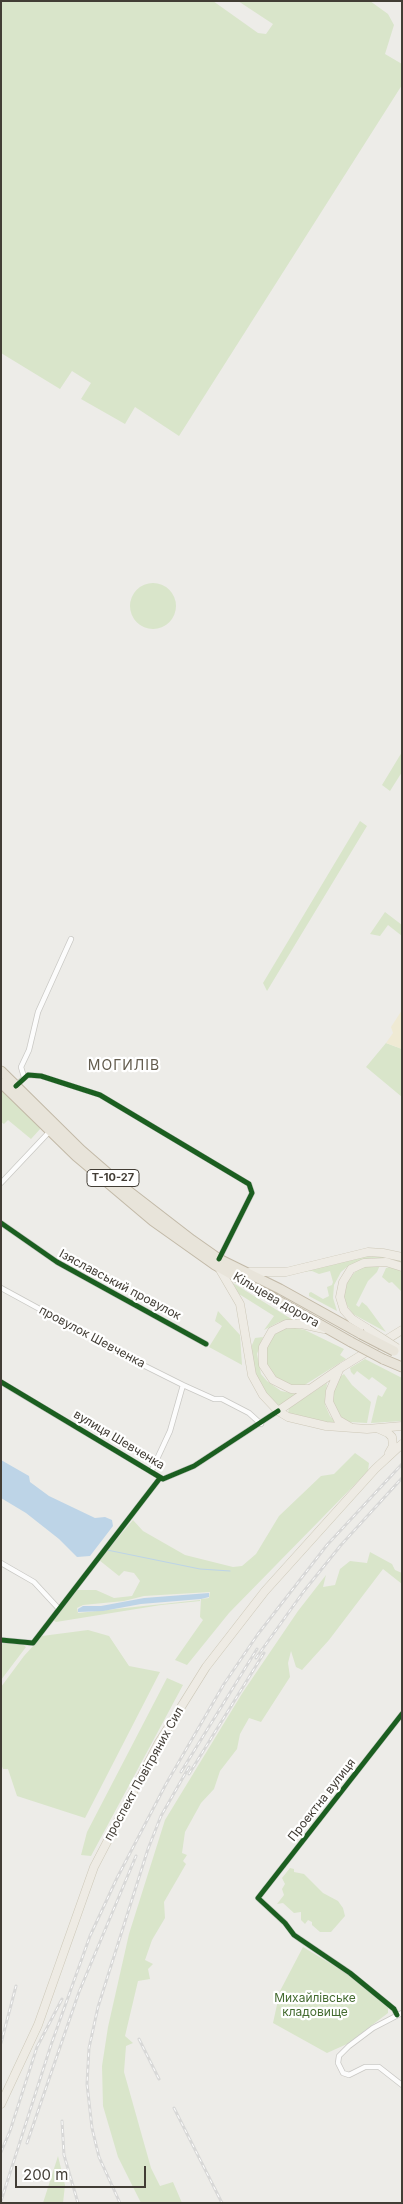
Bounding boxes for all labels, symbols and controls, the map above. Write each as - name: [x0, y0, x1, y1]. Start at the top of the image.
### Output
- district label: МОГИЛІВ: [87, 1058, 161, 1074]
- road number: Т-10-27: [87, 1170, 139, 1186]
- street label: Ізяславський провулок: [57, 1247, 183, 1323]
- street label: Кільцева дорога: [230, 1269, 322, 1331]
- street label: провулок Шевченка: [36, 1303, 148, 1371]
- street label: вулиця Шевченка: [71, 1407, 167, 1473]
- street label: проспект Повітряних Сил: [101, 1705, 187, 1843]
- street label: Проектна вулиця: [285, 1756, 359, 1844]
- park label: Михайлівське кладовище: [274, 1991, 356, 2019]
- scale bar: [18, 2156, 149, 2188]
- text: 200 m: [23, 2165, 68, 2184]

